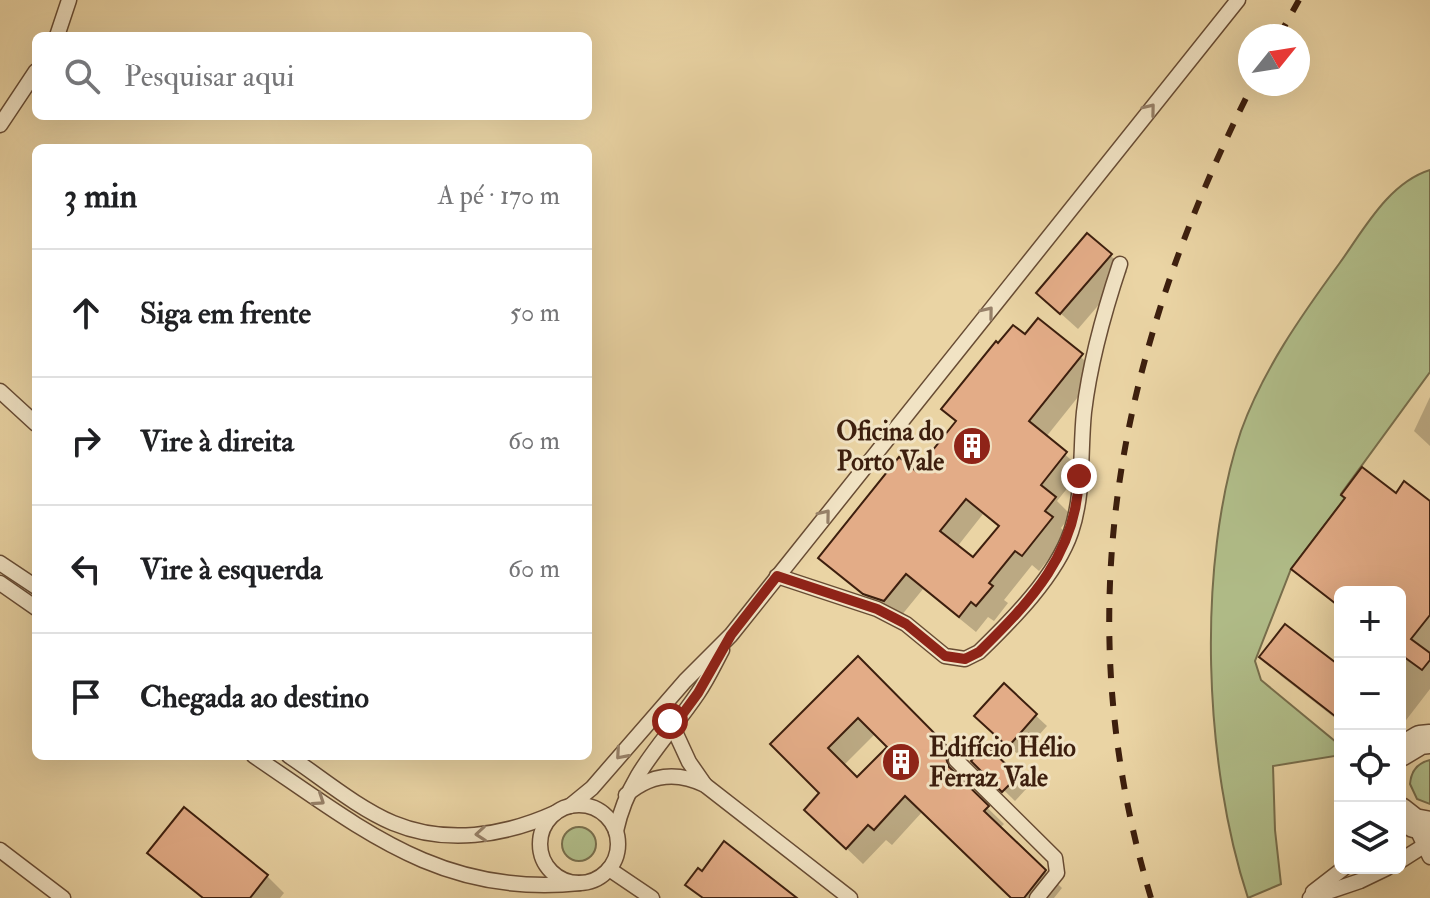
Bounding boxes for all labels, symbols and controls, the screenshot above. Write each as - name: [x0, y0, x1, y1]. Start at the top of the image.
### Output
- north arrow: [1238, 24, 1310, 96]
- search box: [32, 32, 592, 120]
- icon: search: [60, 54, 104, 98]
- text: Pesquisar aqui: [124, 58, 294, 95]
- one-way arrow: [1141, 103, 1155, 118]
- text: 3 min: [64, 175, 137, 218]
- text: A pé · 170 m: [438, 180, 560, 212]
- icon: ahead: [64, 291, 108, 335]
- text: Siga em frente: [140, 295, 311, 332]
- text: 50 m: [510, 297, 560, 329]
- one-way arrow: [978, 307, 993, 321]
- place label: Oficina do Porto Vale: [836, 416, 944, 478]
- icon: right: [64, 419, 108, 463]
- text: Vire à direita: [140, 423, 294, 460]
- text: 60 m: [508, 425, 560, 457]
- building icon: Oficina do Porto Vale: [951, 425, 993, 467]
- route end: [1061, 458, 1097, 494]
- one-way arrow: [816, 509, 830, 524]
- icon: left: [64, 547, 108, 591]
- text: Vire à esquerda: [140, 551, 322, 588]
- text: 60 m: [508, 553, 560, 585]
- map controls: [1334, 586, 1406, 874]
- button: +: [1334, 586, 1406, 658]
- button: −: [1334, 658, 1406, 730]
- icon: arrive: [64, 675, 108, 719]
- text: Chegada ao destino: [140, 679, 369, 716]
- route start: [652, 703, 688, 739]
- button: locate: [1334, 730, 1406, 802]
- place label: Edifício Hélio Ferraz Vale: [929, 732, 1076, 794]
- building icon: Edifício Hélio Ferraz Vale: [880, 741, 922, 783]
- one-way arrow: [616, 745, 631, 759]
- one-way arrow: [310, 790, 324, 805]
- button: layers: [1334, 802, 1406, 874]
- one-way arrow: [474, 825, 487, 842]

